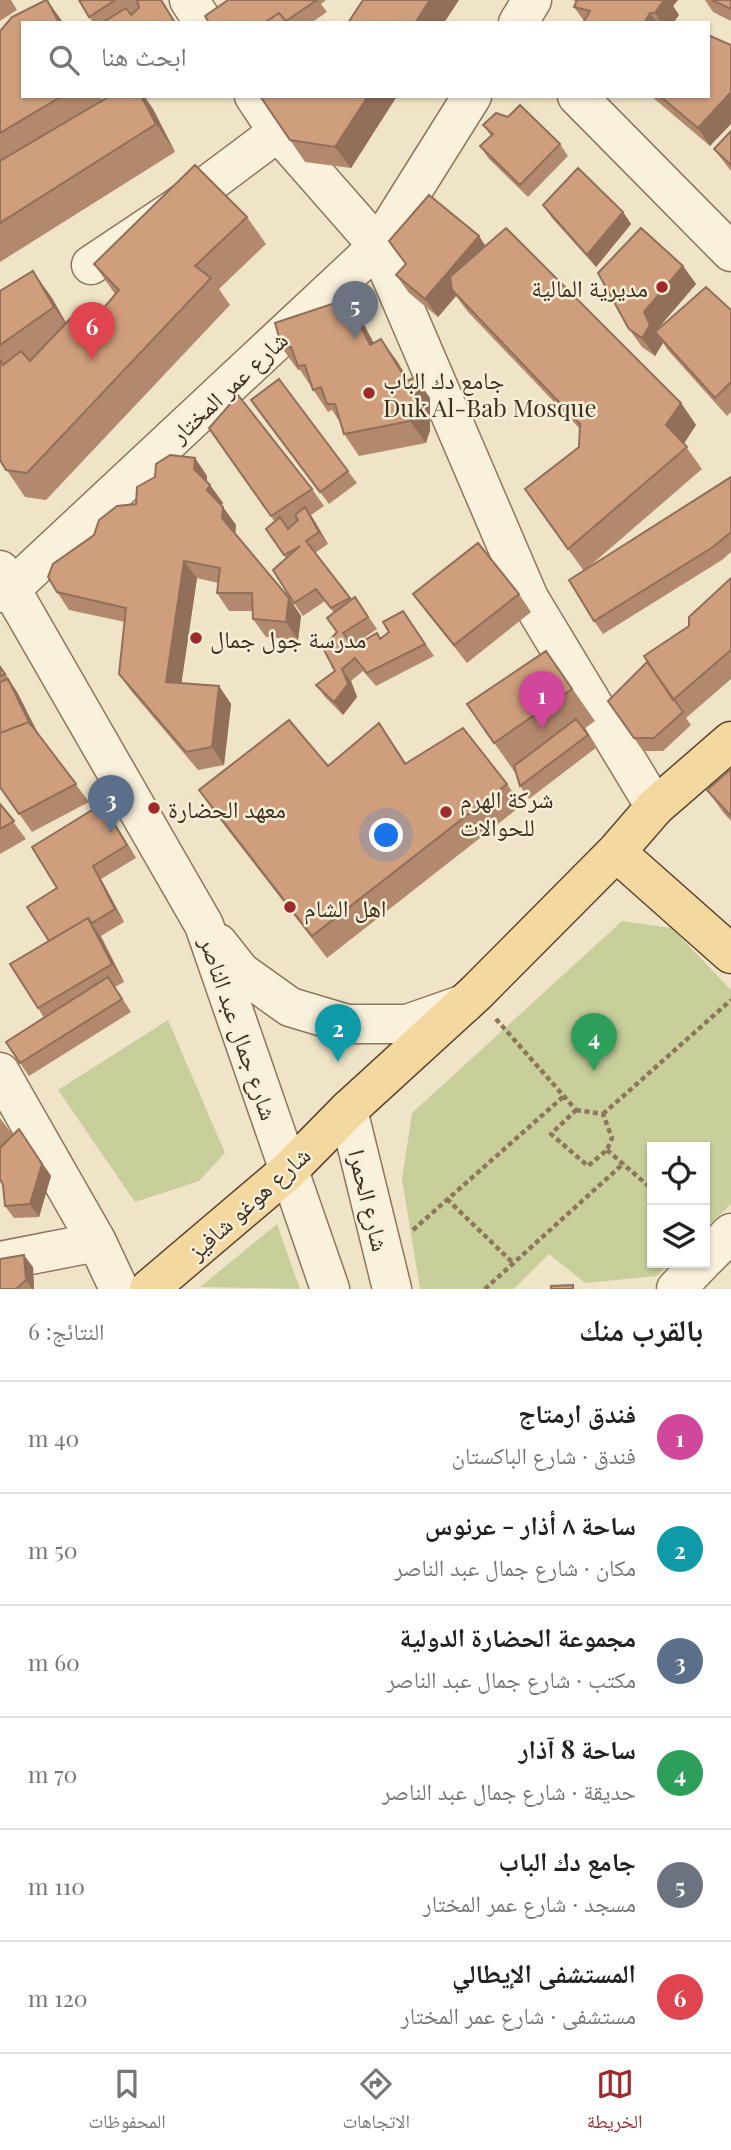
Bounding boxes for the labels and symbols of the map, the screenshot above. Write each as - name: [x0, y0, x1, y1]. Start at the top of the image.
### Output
- place label: مديرية المالية: [531, 271, 648, 303]
- marker: مديرية المالية: [654, 279, 670, 295]
- pin: 5: [332, 281, 378, 339]
- pin: 6: [69, 302, 115, 360]
- street label: شارع عمر المختار: [162, 323, 294, 450]
- place label: جامع دك الباب Duk Al-Bab Mosque: [383, 363, 597, 423]
- marker: جامع دك الباب Duk Al-Bab Mosque: [361, 385, 377, 401]
- place label: مدرسة جول جمال: [210, 622, 366, 654]
- marker: مدرسة جول جمال: [188, 630, 204, 646]
- pin: 1: [519, 671, 565, 729]
- pin: 3: [88, 775, 134, 833]
- place label: شركة الهرم للحوالات: [460, 782, 554, 842]
- place label: معهد الحضارة: [168, 792, 286, 824]
- marker: معهد الحضارة: [146, 800, 162, 816]
- marker: شركة الهرم للحوالات: [438, 804, 454, 820]
- your location: [369, 818, 403, 852]
- place label: اهل الشام: [304, 891, 387, 925]
- marker: اهل الشام: [282, 899, 298, 915]
- street label: شارع جمال عبد الناصر: [192, 931, 286, 1124]
- pin: 2: [315, 1004, 361, 1062]
- pin: 4: [571, 1013, 617, 1071]
- street label: شارع هوغو شافيز: [179, 1138, 317, 1267]
- street label: شارع الحمرا: [341, 1146, 398, 1254]

